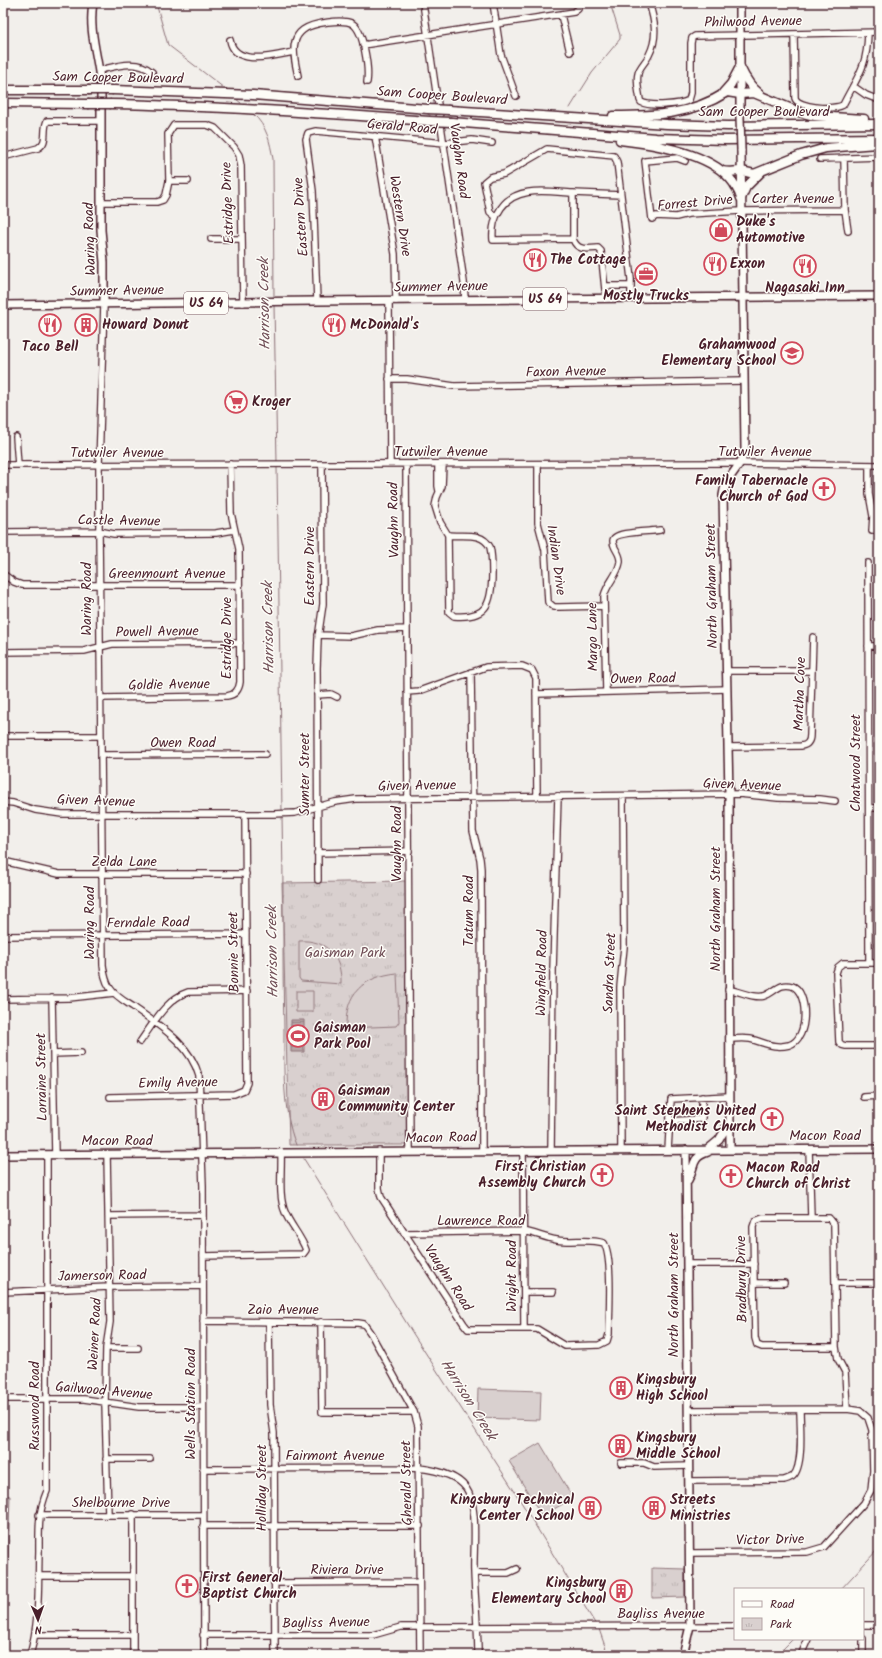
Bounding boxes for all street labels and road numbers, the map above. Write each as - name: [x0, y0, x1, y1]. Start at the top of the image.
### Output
- street label: Philwood Avenue: [704, 10, 803, 34]
- street label: Sam Cooper Boulevard: [52, 66, 185, 90]
- street label: Sam Cooper Boulevard: [376, 80, 509, 112]
- street label: Sam Cooper Boulevard: [699, 101, 830, 123]
- street label: Gerald Road: [366, 113, 439, 141]
- street label: Vaughn Road: [443, 122, 475, 201]
- street label: Estridge Drive: [216, 161, 240, 245]
- street label: Western Drive: [383, 174, 417, 259]
- street label: Eastern Drive: [287, 176, 315, 257]
- street label: Carter Avenue: [752, 188, 835, 210]
- street label: Forrest Drive: [656, 189, 734, 217]
- street label: Waring Road: [78, 201, 102, 276]
- street label: Summer Avenue: [394, 275, 489, 299]
- street label: Summer Avenue: [70, 279, 165, 303]
- road number: US 64: [523, 288, 567, 310]
- road number: US 64: [184, 292, 228, 314]
- street label: Faxon Avenue: [526, 360, 607, 384]
- street label: Tutwiler Avenue: [394, 441, 488, 463]
- street label: Tutwiler Avenue: [718, 441, 812, 463]
- street label: Tutwiler Avenue: [70, 442, 164, 464]
- street label: Vaughn Road: [382, 481, 406, 558]
- street label: Castle Avenue: [77, 509, 161, 533]
- street label: Indian Drive: [540, 523, 572, 597]
- street label: North Graham Street: [700, 523, 724, 649]
- street label: Eastern Drive: [299, 526, 321, 606]
- street label: Waring Road: [76, 561, 98, 636]
- street label: Greenmount Avenue: [108, 563, 226, 585]
- street label: Estridge Drive: [216, 596, 238, 679]
- street label: Margo Lane: [581, 602, 605, 672]
- street label: Powell Avenue: [115, 620, 200, 644]
- street label: Martha Cove: [788, 656, 812, 732]
- street label: Owen Road: [610, 667, 677, 691]
- street label: Goldie Avenue: [128, 673, 211, 697]
- street label: Chatwood Street: [845, 713, 867, 812]
- street label: Owen Road: [150, 732, 217, 754]
- street label: Sumter Street: [294, 732, 316, 815]
- street label: Given Avenue: [702, 773, 782, 797]
- street label: Given Avenue: [378, 774, 457, 798]
- street label: Given Avenue: [56, 789, 136, 813]
- street label: Vaughn Road: [386, 805, 408, 882]
- street label: North Graham Street: [705, 846, 727, 972]
- street label: Zelda Lane: [91, 851, 157, 873]
- street label: Tatum Road: [458, 874, 480, 947]
- street label: Waring Road: [79, 885, 101, 960]
- street label: Ferndale Road: [106, 911, 191, 935]
- street label: Bonnie Street: [222, 911, 246, 993]
- street label: Wingfield Road: [530, 929, 554, 1016]
- street label: Sandra Street: [598, 932, 622, 1014]
- street label: Lorraine Street: [30, 1032, 54, 1121]
- street label: Emily Avenue: [138, 1071, 219, 1095]
- street label: Macon Road: [789, 1125, 862, 1147]
- street label: Macon Road: [405, 1126, 478, 1150]
- street label: Macon Road: [81, 1130, 154, 1152]
- street label: Lawrence Road: [437, 1210, 526, 1232]
- street label: North Graham Street: [663, 1232, 685, 1358]
- street label: Bradbury Drive: [730, 1235, 754, 1323]
- street label: Wright Road: [501, 1239, 523, 1312]
- street label: Vaughn Road: [418, 1240, 478, 1317]
- street label: Jamerson Road: [57, 1264, 148, 1288]
- street label: Weiner Road: [82, 1296, 108, 1371]
- street label: Zaio Avenue: [247, 1299, 320, 1321]
- street label: Wells Station Road: [180, 1347, 202, 1460]
- street label: Russwood Road: [24, 1360, 46, 1451]
- street label: Gailwood Avenue: [54, 1376, 154, 1406]
- street label: Gherald Street: [395, 1440, 419, 1526]
- street label: Holliday Street: [251, 1444, 273, 1532]
- street label: Fairmont Avenue: [285, 1445, 385, 1467]
- street label: Shelbourne Drive: [72, 1492, 171, 1514]
- street label: Victor Drive: [736, 1528, 805, 1552]
- street label: Riviera Drive: [310, 1559, 384, 1581]
- street label: Bayliss Avenue: [617, 1603, 705, 1625]
- street label: Bayliss Avenue: [282, 1611, 371, 1635]

